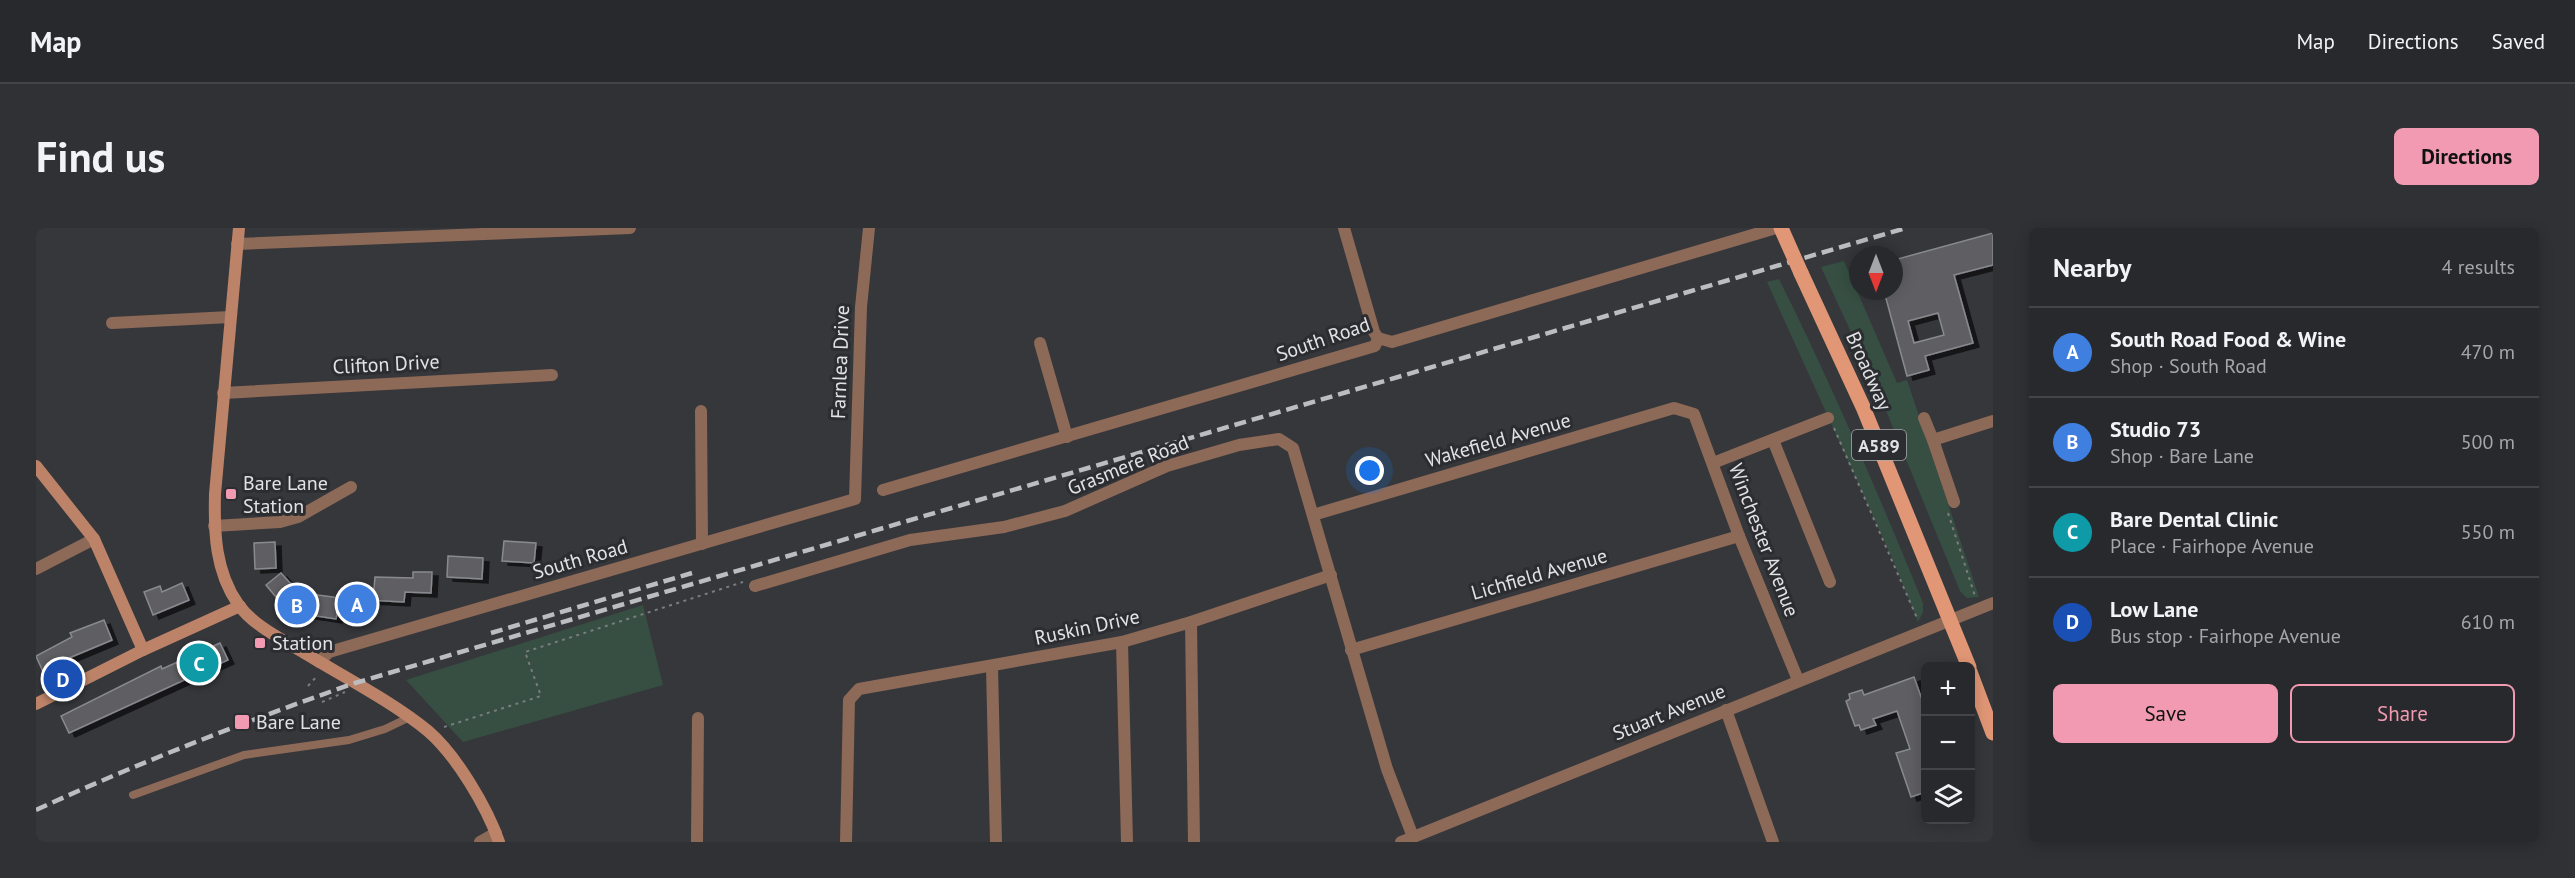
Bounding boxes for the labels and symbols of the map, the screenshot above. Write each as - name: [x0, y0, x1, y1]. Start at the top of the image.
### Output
- north arrow: [1849, 246, 1903, 300]
- street label: Farnlea Drive: [825, 305, 855, 419]
- street label: South Road: [1273, 311, 1373, 367]
- street label: Broadway: [1840, 327, 1898, 415]
- street label: Clifton Drive: [332, 348, 440, 380]
- street label: Wakefield Avenue: [1422, 407, 1574, 473]
- street label: Grasmere Road: [1064, 429, 1192, 501]
- road number: A589: [1852, 430, 1906, 460]
- your location: [1355, 456, 1384, 485]
- street label: Winchester Avenue: [1723, 460, 1805, 620]
- place label: Bare Lane Station: [243, 470, 328, 519]
- marker: Bare Lane Station: [224, 487, 238, 501]
- street label: South Road: [530, 533, 630, 585]
- street label: Lichfield Avenue: [1468, 542, 1610, 606]
- pin: B: [278, 582, 316, 628]
- pin: A: [338, 582, 376, 626]
- street label: Ruskin Drive: [1032, 603, 1142, 651]
- place label: Station: [272, 630, 333, 656]
- marker: Station: [253, 636, 267, 650]
- pin: C: [180, 640, 218, 686]
- pin: D: [44, 656, 82, 702]
- street label: Stuart Avenue: [1609, 678, 1729, 746]
- place label: Bare Lane: [256, 709, 341, 735]
- marker: Bare Lane: [233, 713, 251, 731]

